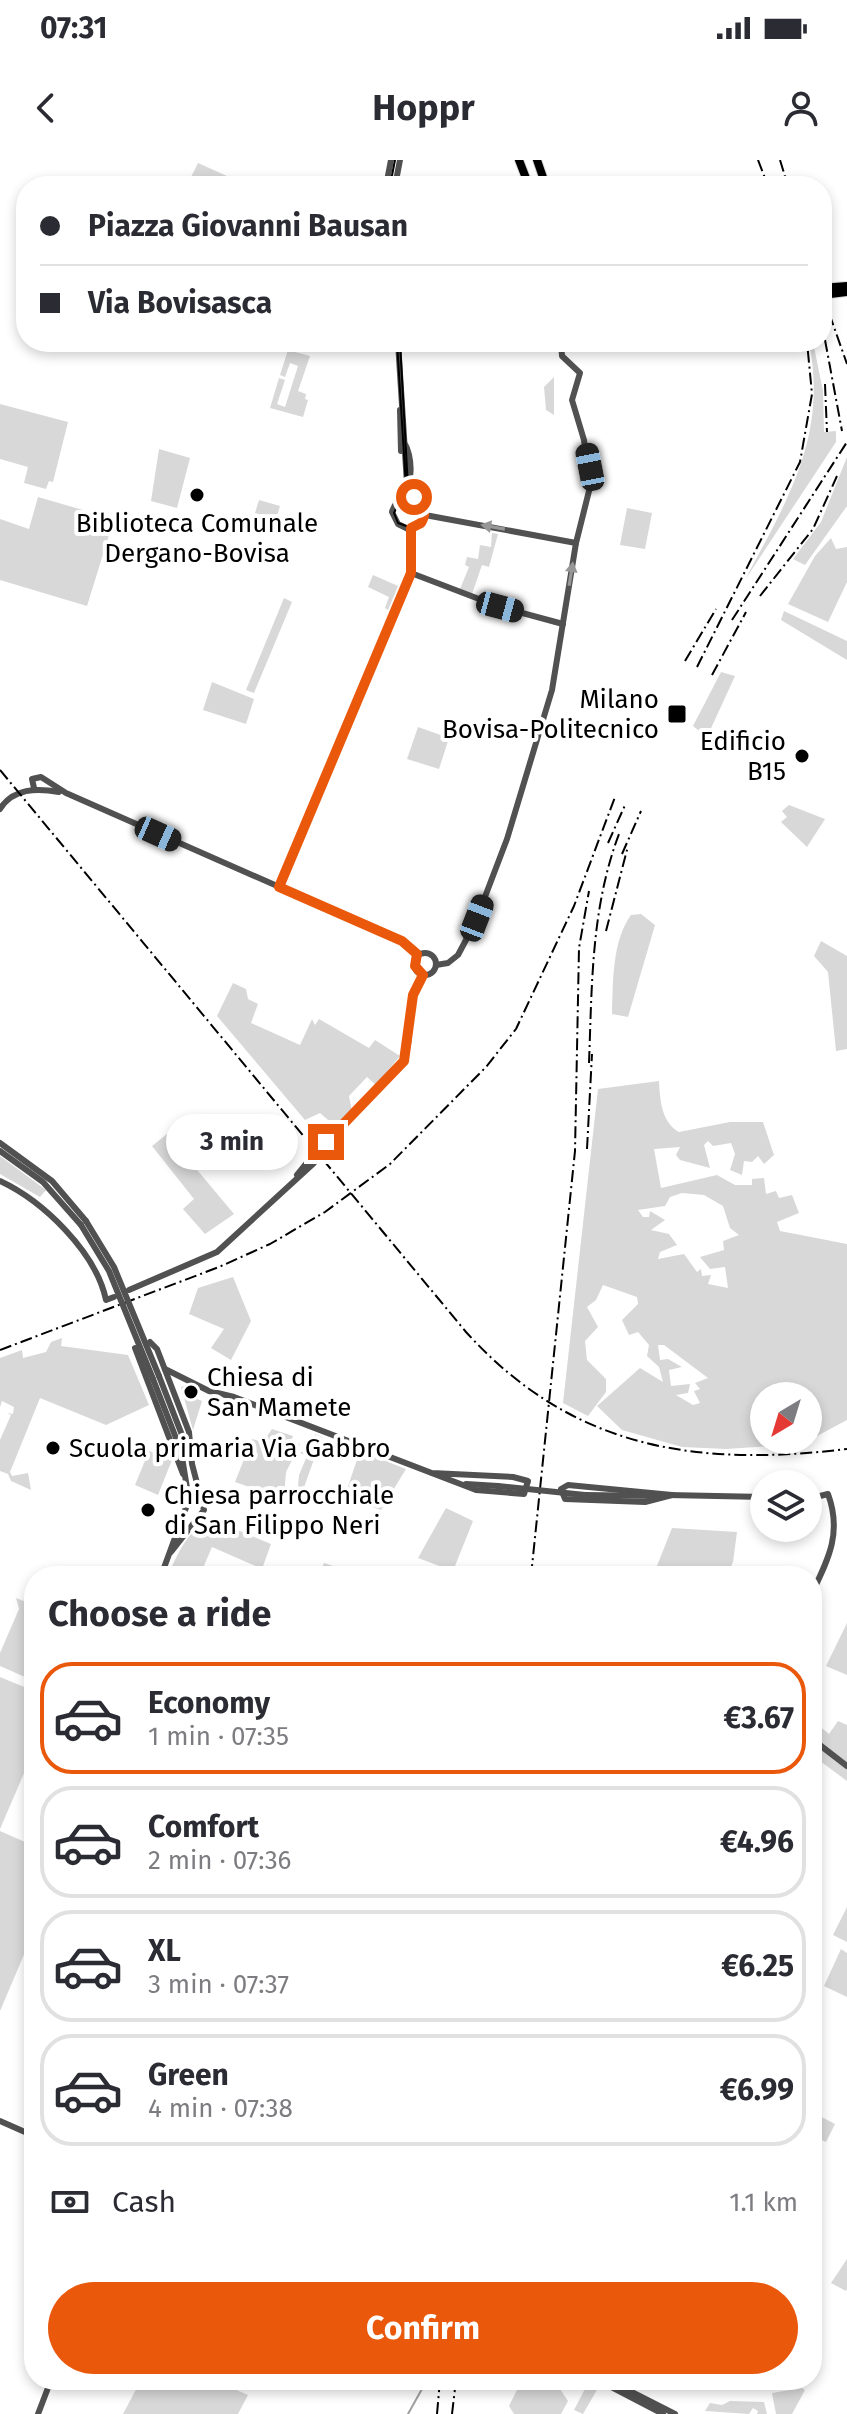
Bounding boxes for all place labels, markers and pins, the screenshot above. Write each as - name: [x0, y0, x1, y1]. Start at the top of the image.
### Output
- marker: Biblioteca Comunale Dergano-Bovisa: [188, 486, 206, 504]
- place label: Biblioteca Comunale Dergano-Bovisa: [76, 508, 318, 569]
- place label: Milano Bovisa-Politecnico: [442, 684, 659, 745]
- marker: Milano Bovisa-Politecnico: [666, 703, 688, 725]
- place label: Edificio B15: [700, 726, 786, 787]
- marker: Edificio B15: [793, 747, 811, 765]
- place label: Chiesa di San Mamete: [207, 1362, 351, 1423]
- marker: Chiesa di San Mamete: [182, 1383, 200, 1401]
- place label: Scuola primaria Via Gabbro: [69, 1433, 391, 1464]
- marker: Scuola primaria Via Gabbro: [44, 1439, 62, 1457]
- place label: Chiesa parrocchiale di San Filippo Neri: [164, 1480, 394, 1541]
- marker: Chiesa parrocchiale di San Filippo Neri: [139, 1501, 157, 1519]

